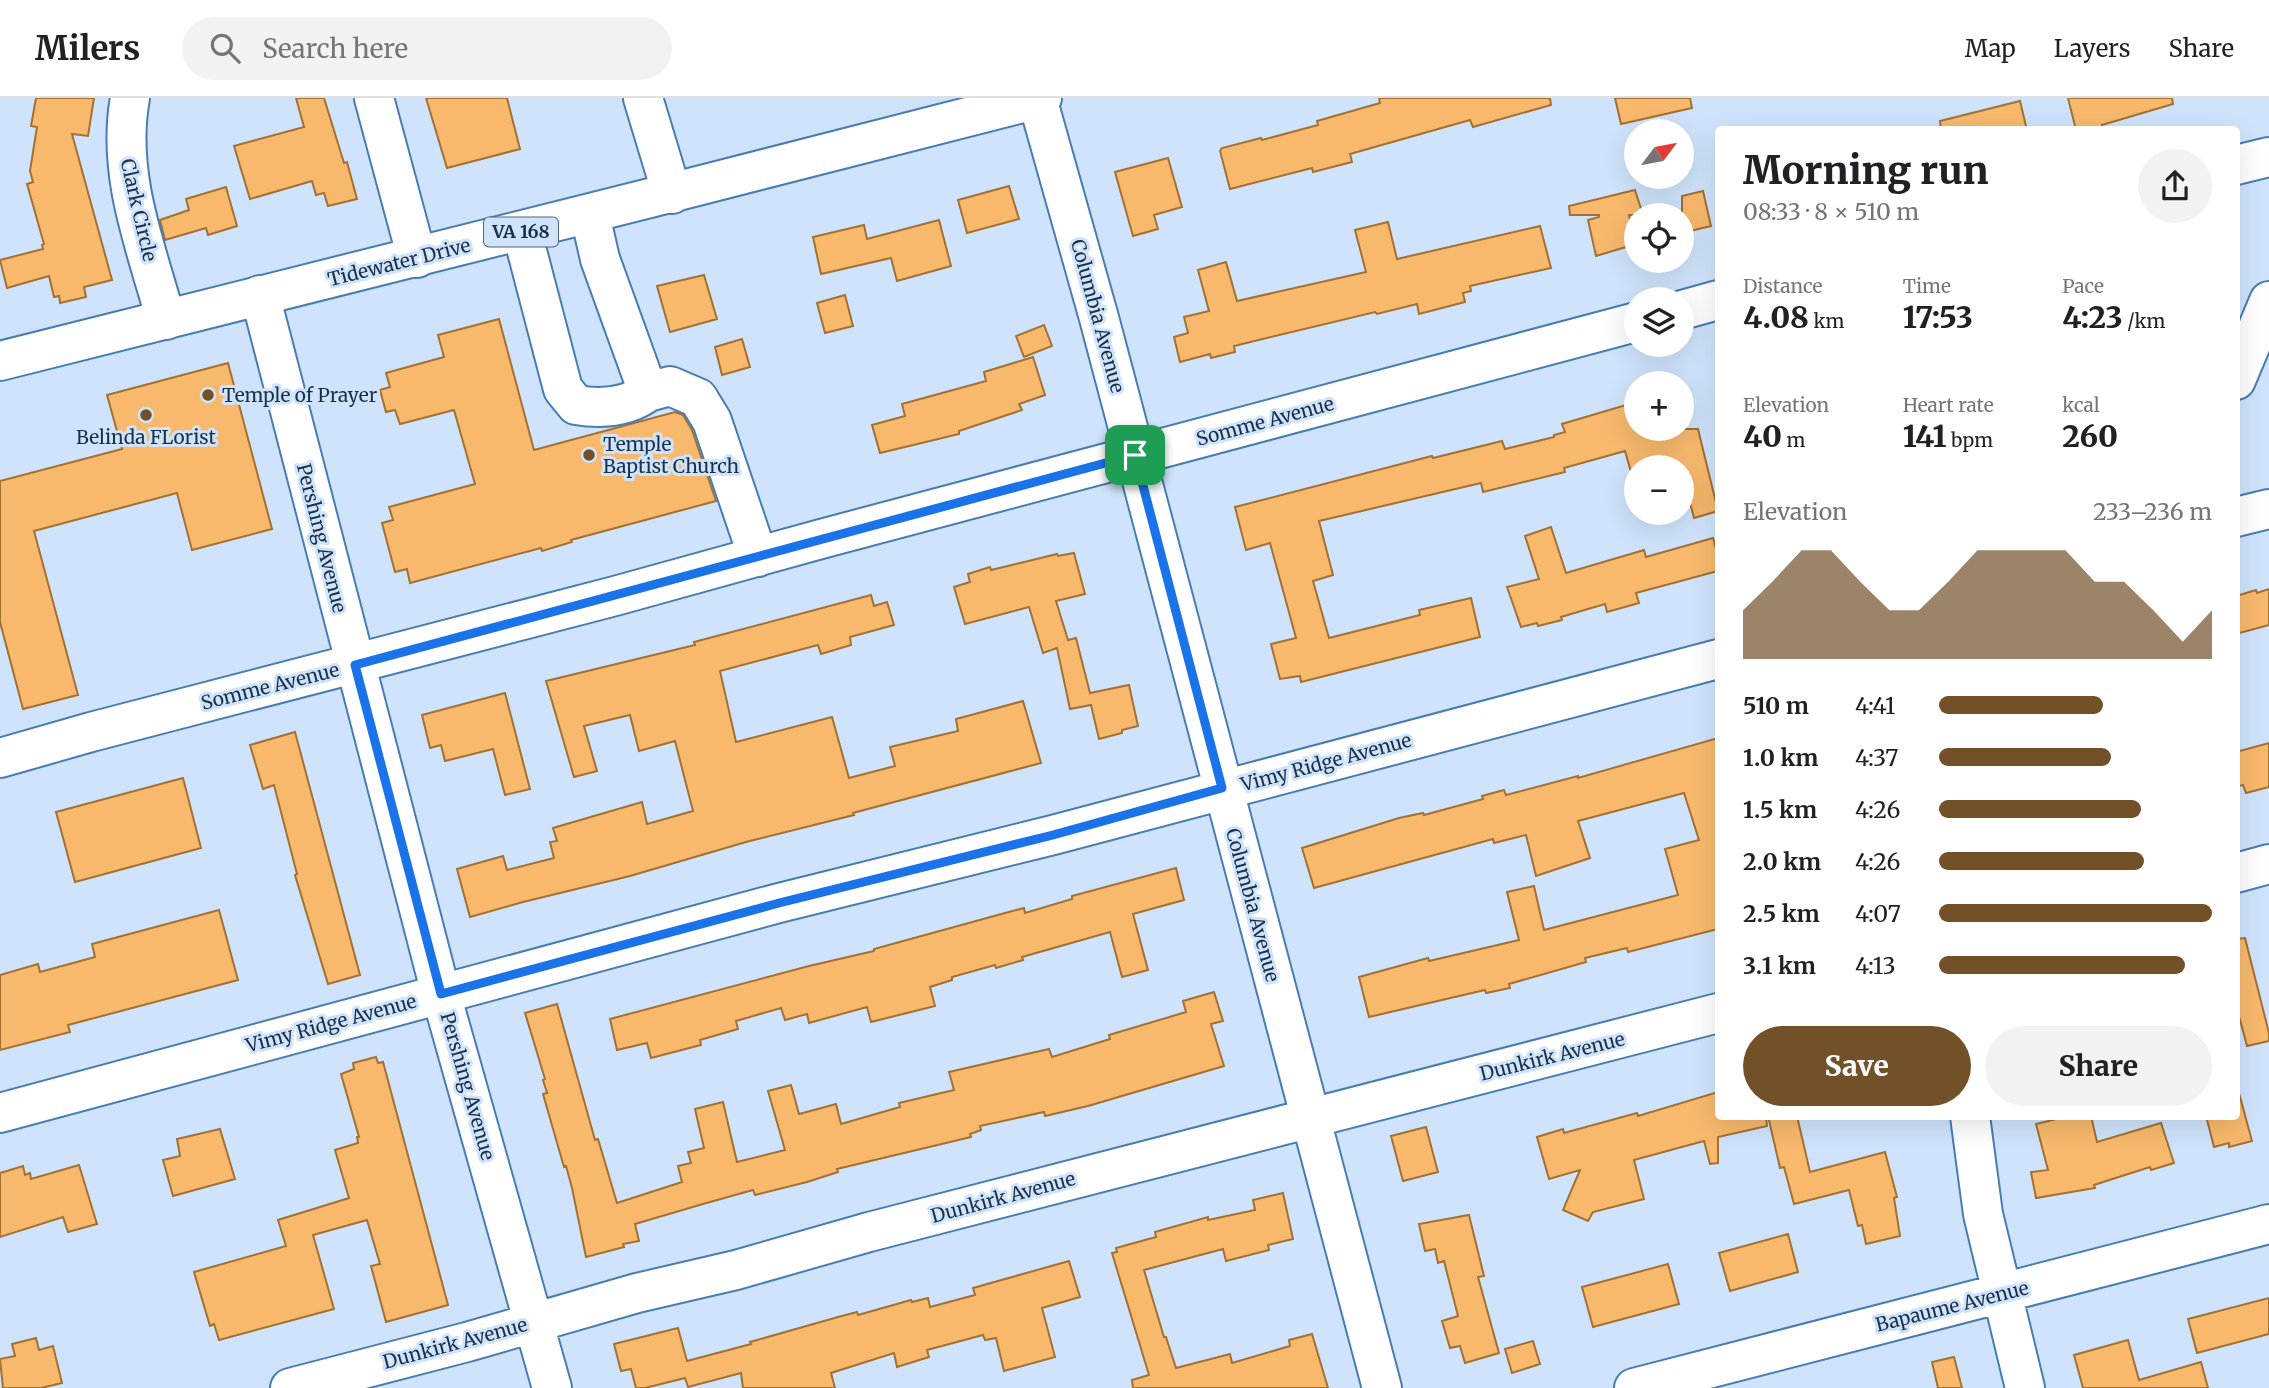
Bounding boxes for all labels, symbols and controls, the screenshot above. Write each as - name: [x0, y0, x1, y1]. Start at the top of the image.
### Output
- search box: [182, 17, 672, 80]
- text: Milers: [35, 28, 140, 69]
- icon: search: [206, 29, 244, 67]
- text: Search here: [262, 32, 408, 65]
- text: Map: [1965, 33, 2016, 64]
- text: Layers: [2054, 33, 2130, 64]
- text: Share: [2168, 33, 2234, 64]
- north arrow: [1624, 119, 1694, 189]
- map controls: [1624, 119, 1694, 525]
- text: Morning run: [1743, 147, 1989, 194]
- button: share: [2138, 149, 2212, 223]
- street label: Clark Circle: [116, 156, 162, 264]
- text: 08:33 · 8 × 510 m: [1743, 197, 1919, 226]
- button: locate: [1624, 203, 1694, 273]
- road number: VA 168: [484, 217, 558, 246]
- street label: Tidewater Drive: [325, 233, 473, 291]
- street label: Columbia Avenue: [1066, 237, 1130, 396]
- text: Distance: [1743, 274, 1822, 298]
- text: Time: [1903, 274, 1951, 298]
- text: Pace: [2062, 274, 2104, 298]
- button: layers: [1624, 287, 1694, 357]
- text: 4.08: [1743, 298, 1809, 336]
- text: 17:53: [1903, 298, 1973, 336]
- text: 4:23: [2062, 298, 2123, 336]
- text: km: [1809, 309, 1844, 333]
- text: /km: [2123, 309, 2166, 333]
- button: +: [1624, 371, 1694, 441]
- place label: Temple of Prayer: [222, 383, 378, 407]
- marker: Temple of Prayer: [200, 387, 216, 403]
- street label: Somme Avenue: [1194, 391, 1336, 451]
- text: Elevation: [1743, 393, 1829, 417]
- text: Heart rate: [1903, 393, 1994, 417]
- text: kcal: [2062, 393, 2100, 417]
- marker: Belinda FLorist: [138, 407, 154, 423]
- text: 40: [1743, 417, 1782, 455]
- text: 141: [1903, 417, 1947, 455]
- text: 260: [2062, 417, 2118, 455]
- place label: Belinda FLorist: [76, 425, 217, 449]
- pin: [1105, 425, 1165, 485]
- text: m: [1782, 428, 1805, 452]
- text: bpm: [1947, 428, 1993, 452]
- place label: Temple Baptist Church: [603, 432, 739, 478]
- icon: arrive: [1116, 436, 1154, 474]
- marker: Temple Baptist Church: [581, 447, 597, 463]
- button: −: [1624, 455, 1694, 525]
- street label: Pershing Avenue: [292, 461, 352, 615]
- text: Elevation: [1743, 497, 1847, 526]
- text: 233–236 m: [2093, 497, 2212, 526]
- street label: Somme Avenue: [199, 657, 342, 715]
- text: 510 m: [1743, 691, 1809, 720]
- text: 4:41: [1855, 691, 1895, 720]
- street label: Vimy Ridge Avenue: [1237, 728, 1414, 797]
- text: 1.0 km: [1743, 743, 1818, 772]
- text: 4:37: [1855, 743, 1898, 772]
- text: 1.5 km: [1743, 795, 1817, 824]
- text: 4:26: [1855, 795, 1900, 824]
- street label: Columbia Avenue: [1221, 826, 1285, 985]
- text: 2.0 km: [1743, 847, 1821, 876]
- text: 4:26: [1855, 847, 1900, 876]
- text: 2.5 km: [1743, 899, 1820, 928]
- text: 4:07: [1855, 899, 1901, 928]
- text: 3.1 km: [1743, 951, 1816, 980]
- text: 4:13: [1855, 951, 1896, 980]
- street label: Vimy Ridge Avenue: [242, 989, 419, 1058]
- street label: Pershing Avenue: [435, 1009, 501, 1163]
- street label: Dunkirk Avenue: [1477, 1026, 1627, 1086]
- button: Save: [1743, 1026, 1971, 1106]
- button: Share: [1985, 1026, 2212, 1106]
- street label: Dunkirk Avenue: [928, 1166, 1078, 1228]
- street label: Bapaume Avenue: [1873, 1275, 2031, 1337]
- street label: Dunkirk Avenue: [380, 1312, 530, 1374]

